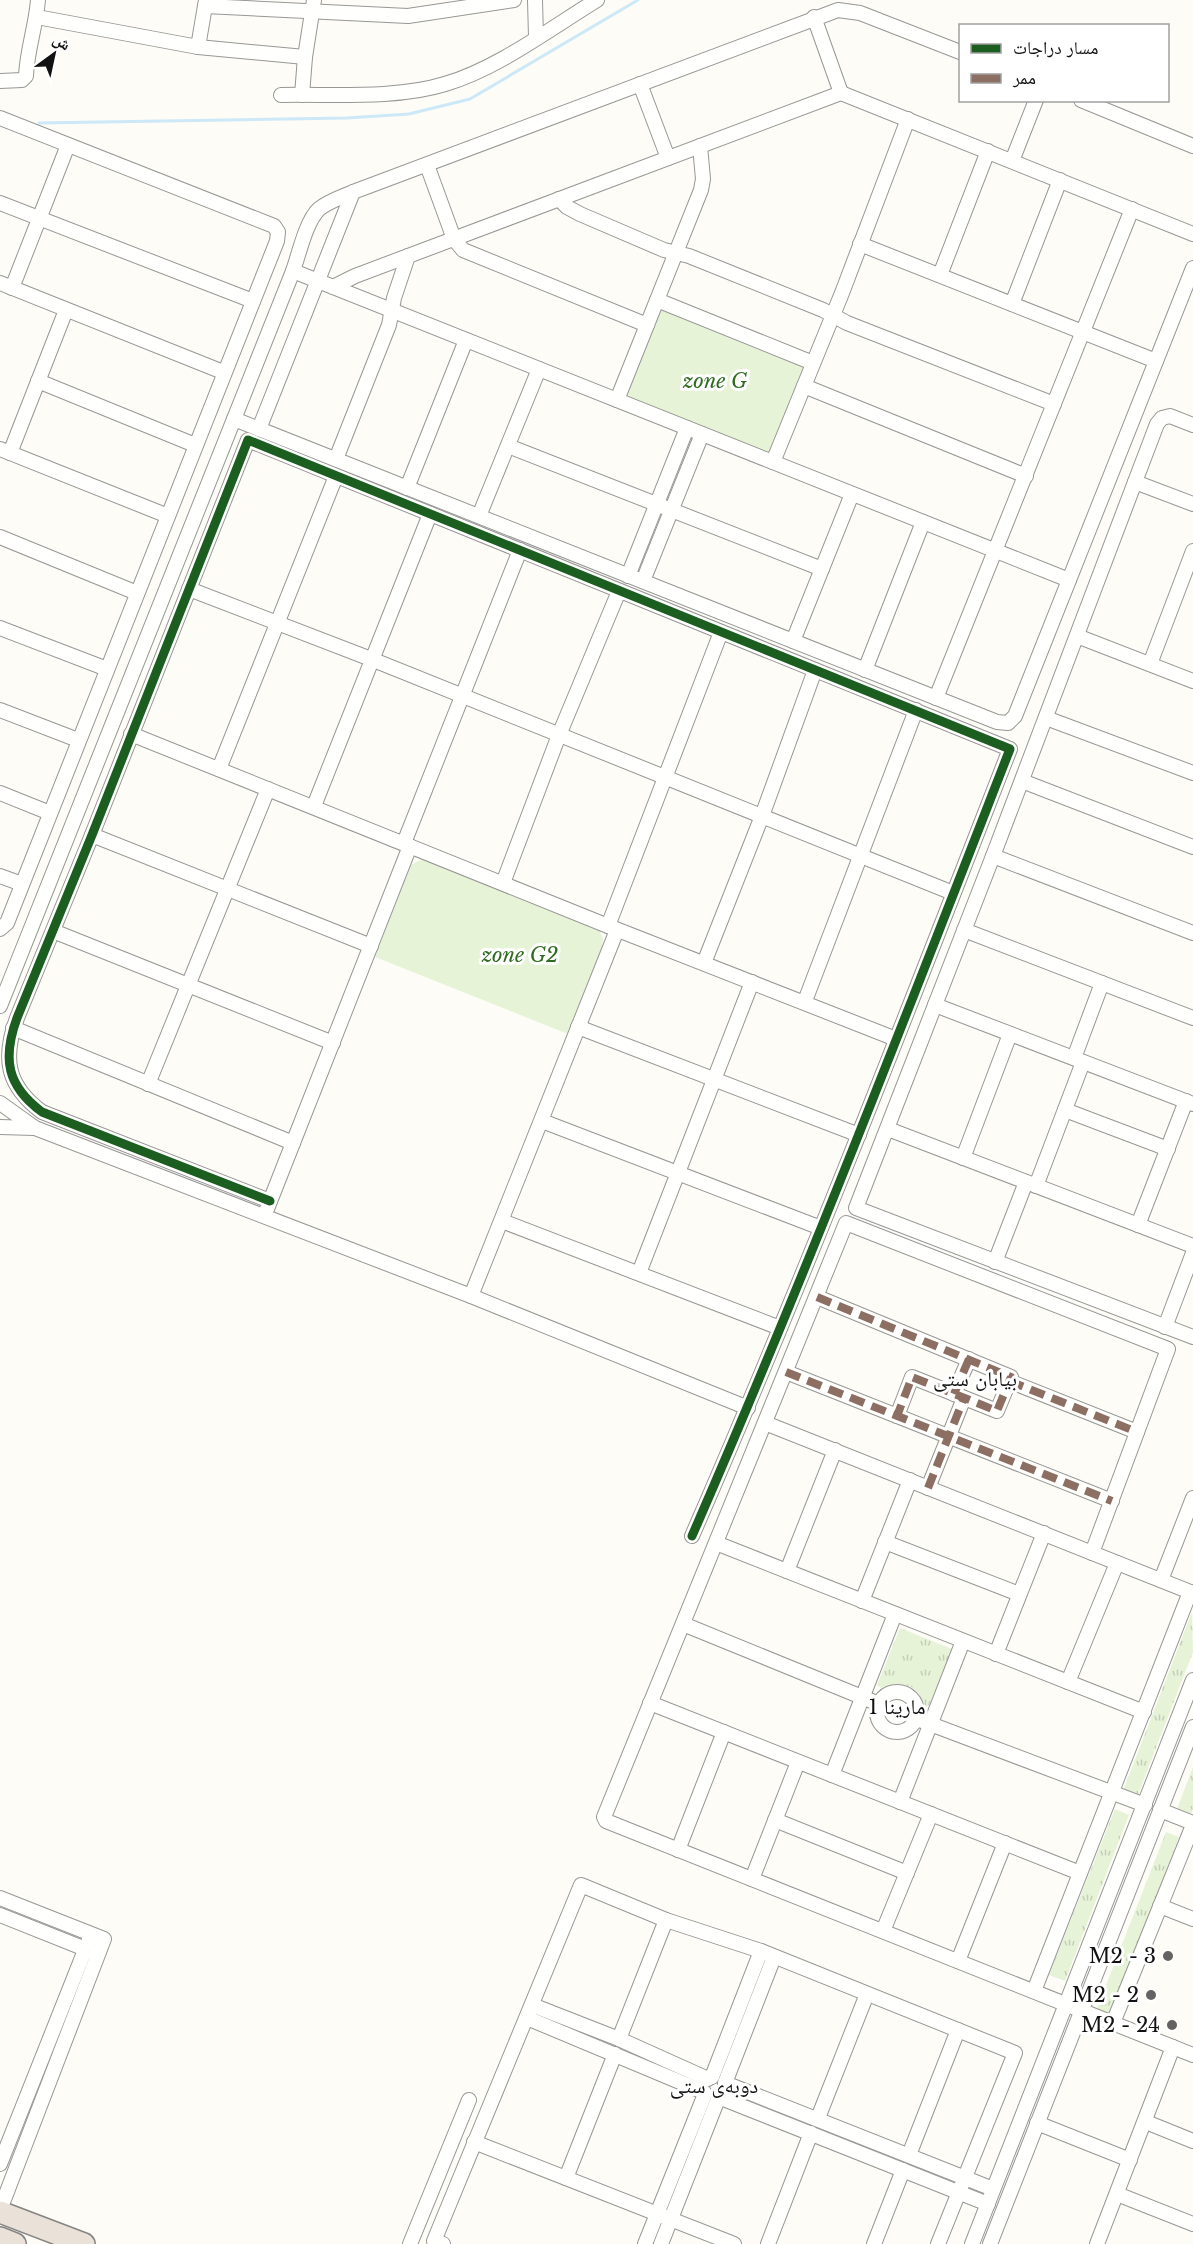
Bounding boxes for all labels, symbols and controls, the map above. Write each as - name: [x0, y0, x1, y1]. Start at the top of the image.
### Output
- north arrow: [24, 24, 84, 84]
- legend: [959, 24, 1169, 102]
- text: ش: [50, 28, 75, 54]
- text: مسار دراجات: [1013, 37, 1098, 59]
- text: ممر: [1012, 67, 1036, 89]
- park label: zone G: [682, 369, 747, 393]
- park label: zone G2: [481, 943, 558, 967]
- district label: بیابان ستی: [933, 1366, 1017, 1392]
- district label: مارینا 1: [868, 1694, 926, 1720]
- place label: M2 - 3: [1089, 1944, 1156, 1968]
- marker: M2 - 3: [1161, 1949, 1175, 1963]
- place label: M2 - 2: [1072, 1983, 1139, 2007]
- marker: M2 - 2: [1144, 1988, 1158, 2002]
- place label: M2 - 24: [1081, 2013, 1160, 2037]
- marker: M2 - 24: [1165, 2018, 1179, 2032]
- district label: دوبه‌ی ستی: [670, 2073, 758, 2099]

